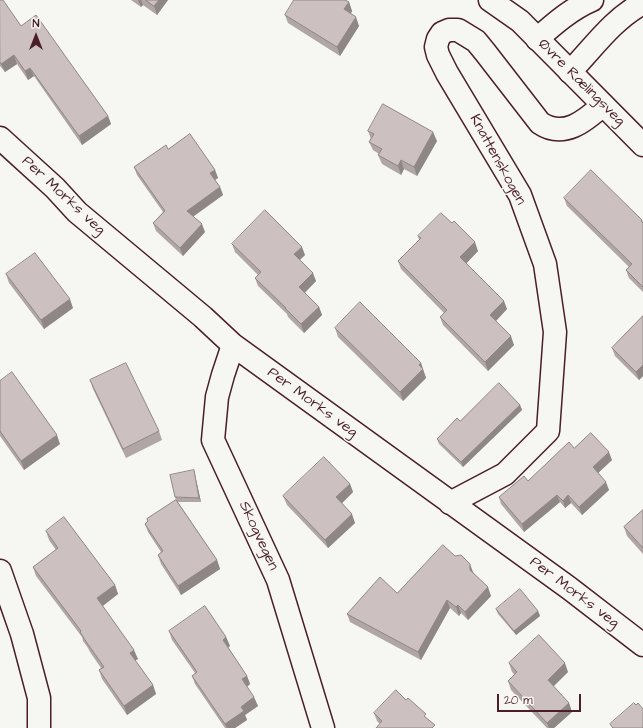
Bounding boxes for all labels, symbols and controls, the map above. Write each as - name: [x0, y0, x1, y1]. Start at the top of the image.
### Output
- north arrow: [16, 16, 56, 56]
- text: N: [33, 16, 39, 31]
- street label: Øvre Rælingsveg: [534, 36, 628, 130]
- street label: Knattenskogen: [465, 112, 529, 208]
- street label: Per Morks veg: [18, 153, 108, 239]
- street label: Per Morks veg: [263, 364, 361, 442]
- street label: Skogvegen: [234, 499, 282, 573]
- street label: Per Morks veg: [526, 553, 622, 633]
- scale bar: [499, 686, 583, 712]
- text: 20 m: [504, 692, 533, 709]

